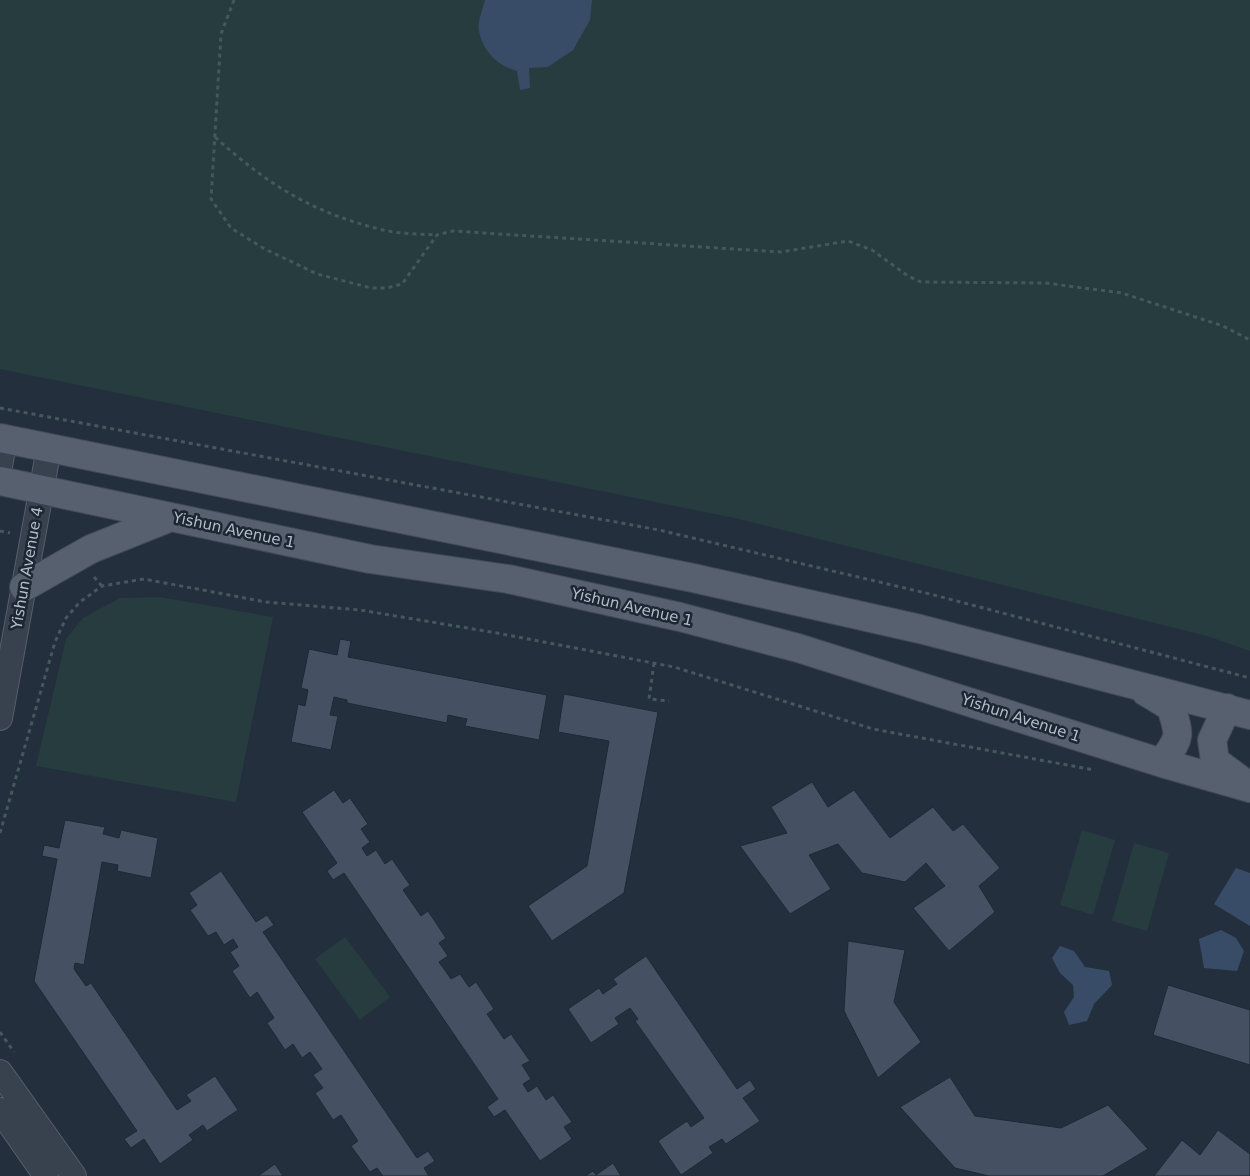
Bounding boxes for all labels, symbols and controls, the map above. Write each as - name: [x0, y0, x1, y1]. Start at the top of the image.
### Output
- street label: Yishun Avenue 4: [7, 505, 47, 632]
- street label: Yishun Avenue 1: [171, 508, 296, 552]
- street label: Yishun Avenue 1: [569, 584, 694, 630]
- street label: Yishun Avenue 1: [958, 690, 1083, 746]

